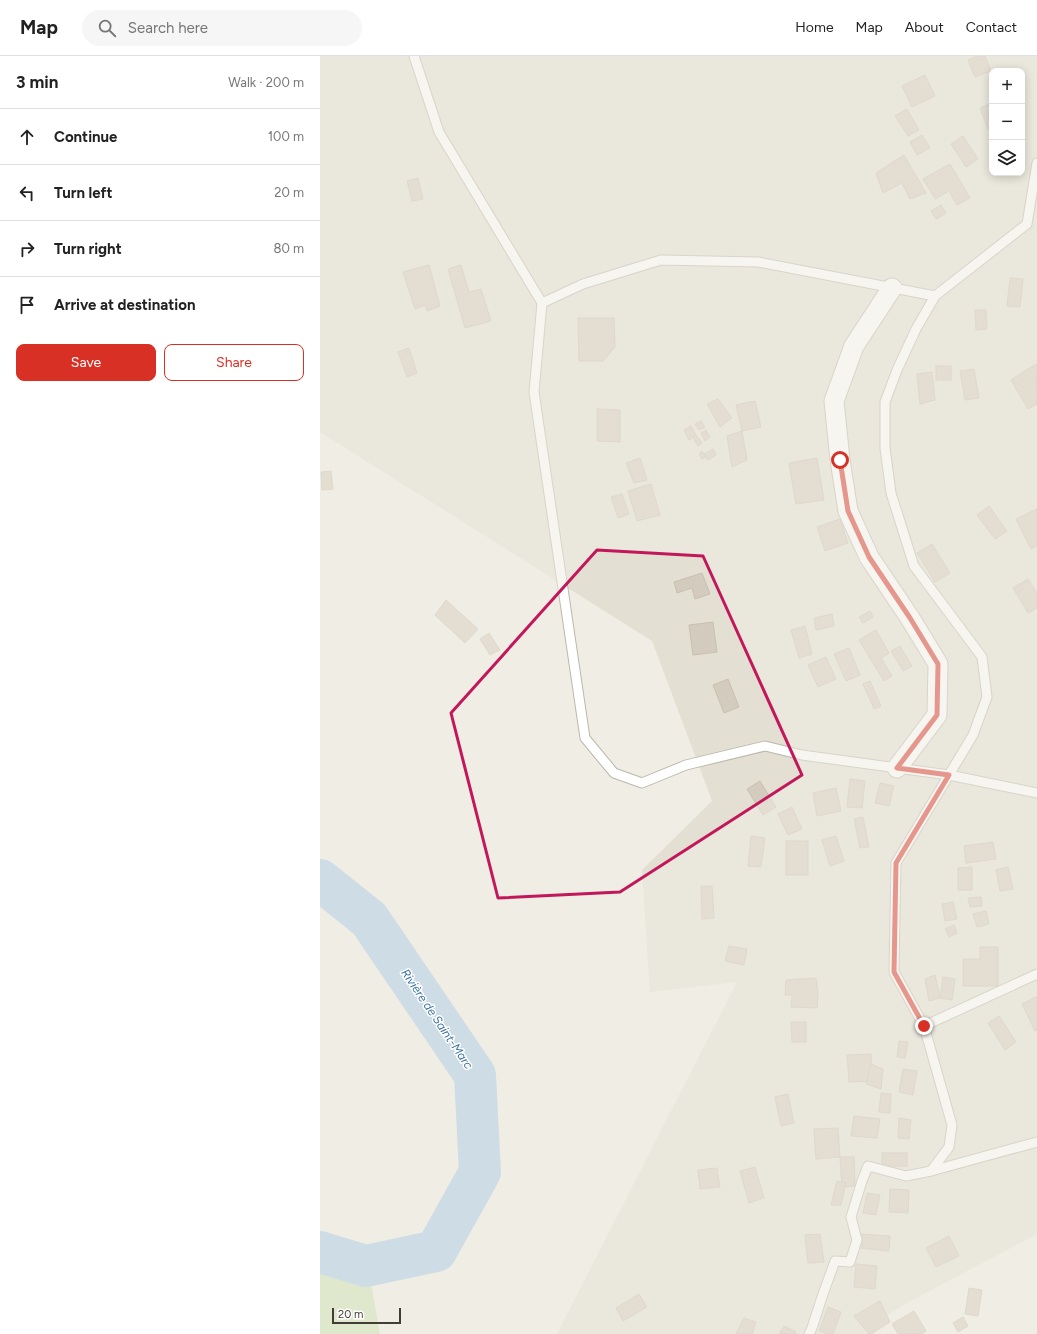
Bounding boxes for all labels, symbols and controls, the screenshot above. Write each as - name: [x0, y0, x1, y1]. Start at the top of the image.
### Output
- search box: [82, 10, 362, 46]
- text: Map: [20, 16, 58, 39]
- icon: search: [96, 17, 118, 39]
- text: Search here: [128, 19, 208, 37]
- text: Home: [795, 19, 834, 36]
- text: Map: [856, 19, 883, 36]
- text: About: [905, 19, 944, 36]
- text: Contact: [966, 19, 1017, 36]
- map controls: [989, 68, 1025, 176]
- button: +: [989, 68, 1025, 104]
- text: 3 min: [16, 72, 58, 92]
- text: Walk · 200 m: [228, 75, 304, 90]
- button: −: [989, 104, 1025, 140]
- icon: ahead: [16, 126, 38, 148]
- text: Continue: [54, 128, 117, 146]
- text: 100 m: [268, 129, 304, 144]
- button: layers: [989, 140, 1025, 176]
- icon: left: [16, 182, 38, 204]
- text: Turn left: [54, 184, 112, 202]
- text: 20 m: [274, 185, 304, 200]
- icon: right: [16, 238, 38, 260]
- text: Turn right: [54, 240, 122, 258]
- text: 80 m: [273, 241, 304, 256]
- icon: arrive: [16, 294, 38, 316]
- text: Arrive at destination: [54, 296, 195, 314]
- button: Save: [16, 344, 156, 381]
- button: Share: [164, 344, 304, 381]
- route start: [831, 451, 849, 469]
- water label: Rivière de Saint-Marc: [398, 966, 476, 1072]
- route end: [915, 1017, 933, 1035]
- scale bar: [332, 1306, 401, 1325]
- text: 20 m: [338, 1308, 363, 1321]

